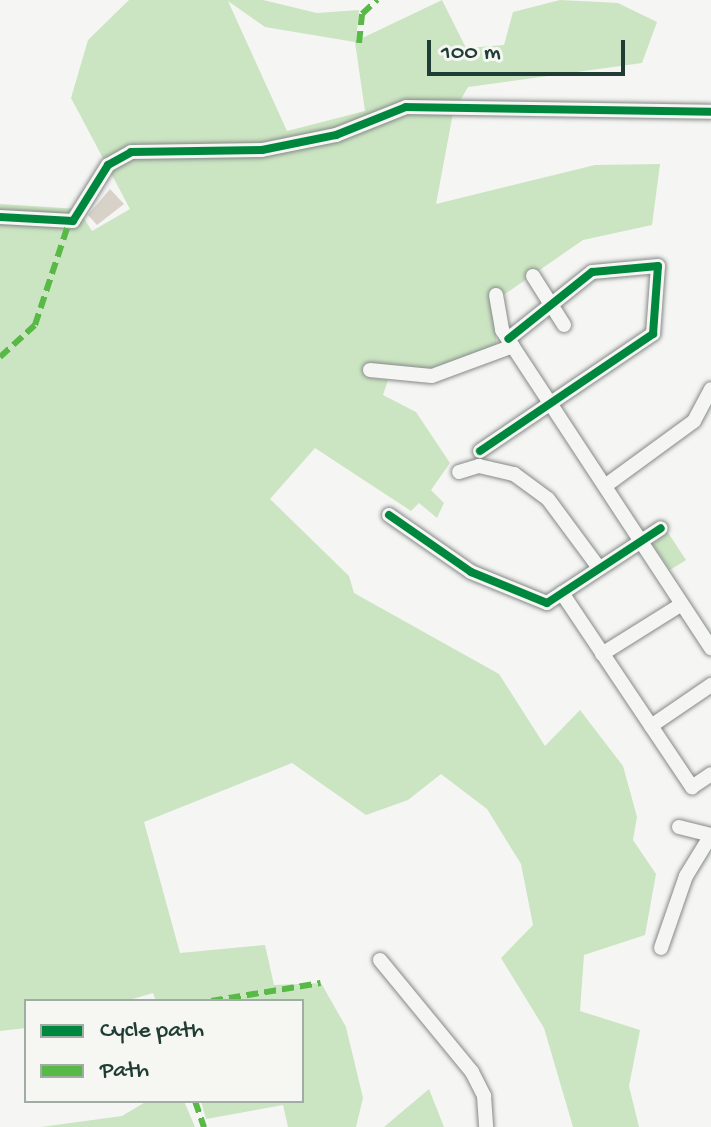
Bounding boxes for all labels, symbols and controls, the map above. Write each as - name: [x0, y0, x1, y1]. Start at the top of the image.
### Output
- scale bar: [431, 24, 629, 74]
- text: 100 m: [441, 39, 501, 68]
- legend: [24, 999, 304, 1103]
- text: Cycle path: [100, 1017, 204, 1046]
- text: Path: [100, 1057, 149, 1086]

